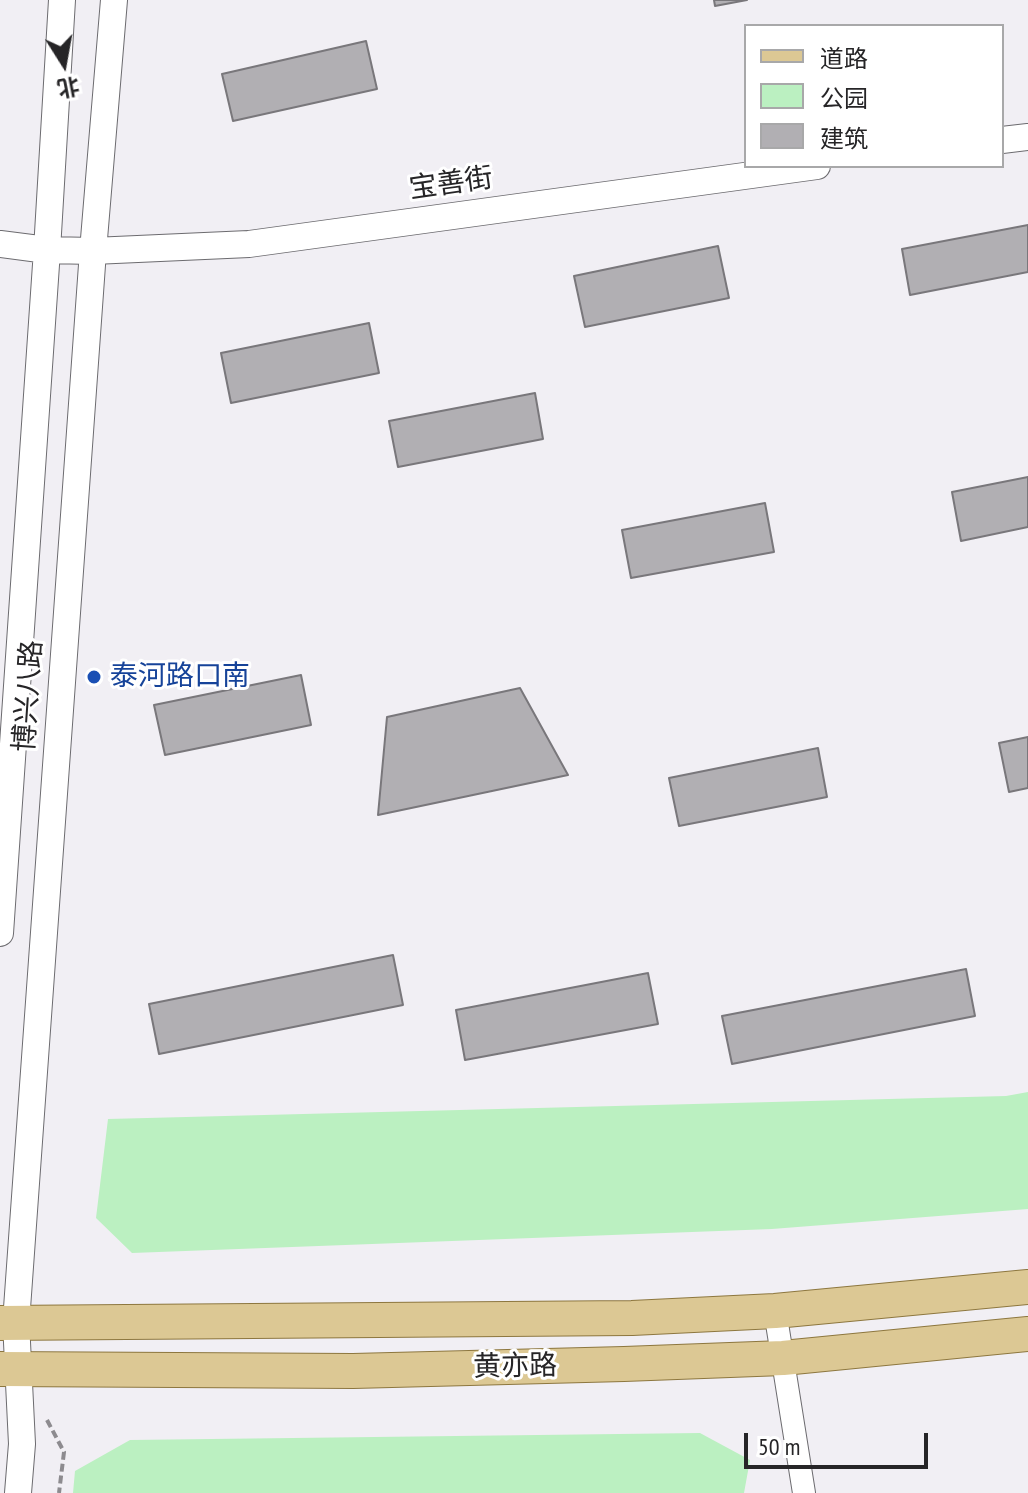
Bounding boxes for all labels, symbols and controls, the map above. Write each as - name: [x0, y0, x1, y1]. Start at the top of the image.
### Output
- north arrow: [24, 24, 104, 104]
- legend: [744, 24, 1004, 168]
- text: 道路: [820, 43, 868, 74]
- text: 北: [55, 72, 82, 103]
- text: 公园: [820, 83, 868, 114]
- text: 建筑: [820, 123, 868, 154]
- street label: 宝善街: [407, 162, 495, 206]
- street label: 博兴八路: [8, 639, 50, 753]
- place label: 泰河路口南: [110, 660, 250, 694]
- marker: 泰河路口南: [85, 668, 103, 686]
- street label: 黄亦路: [473, 1349, 557, 1385]
- scale bar: [748, 1417, 932, 1467]
- text: 50 m: [758, 1431, 800, 1462]

